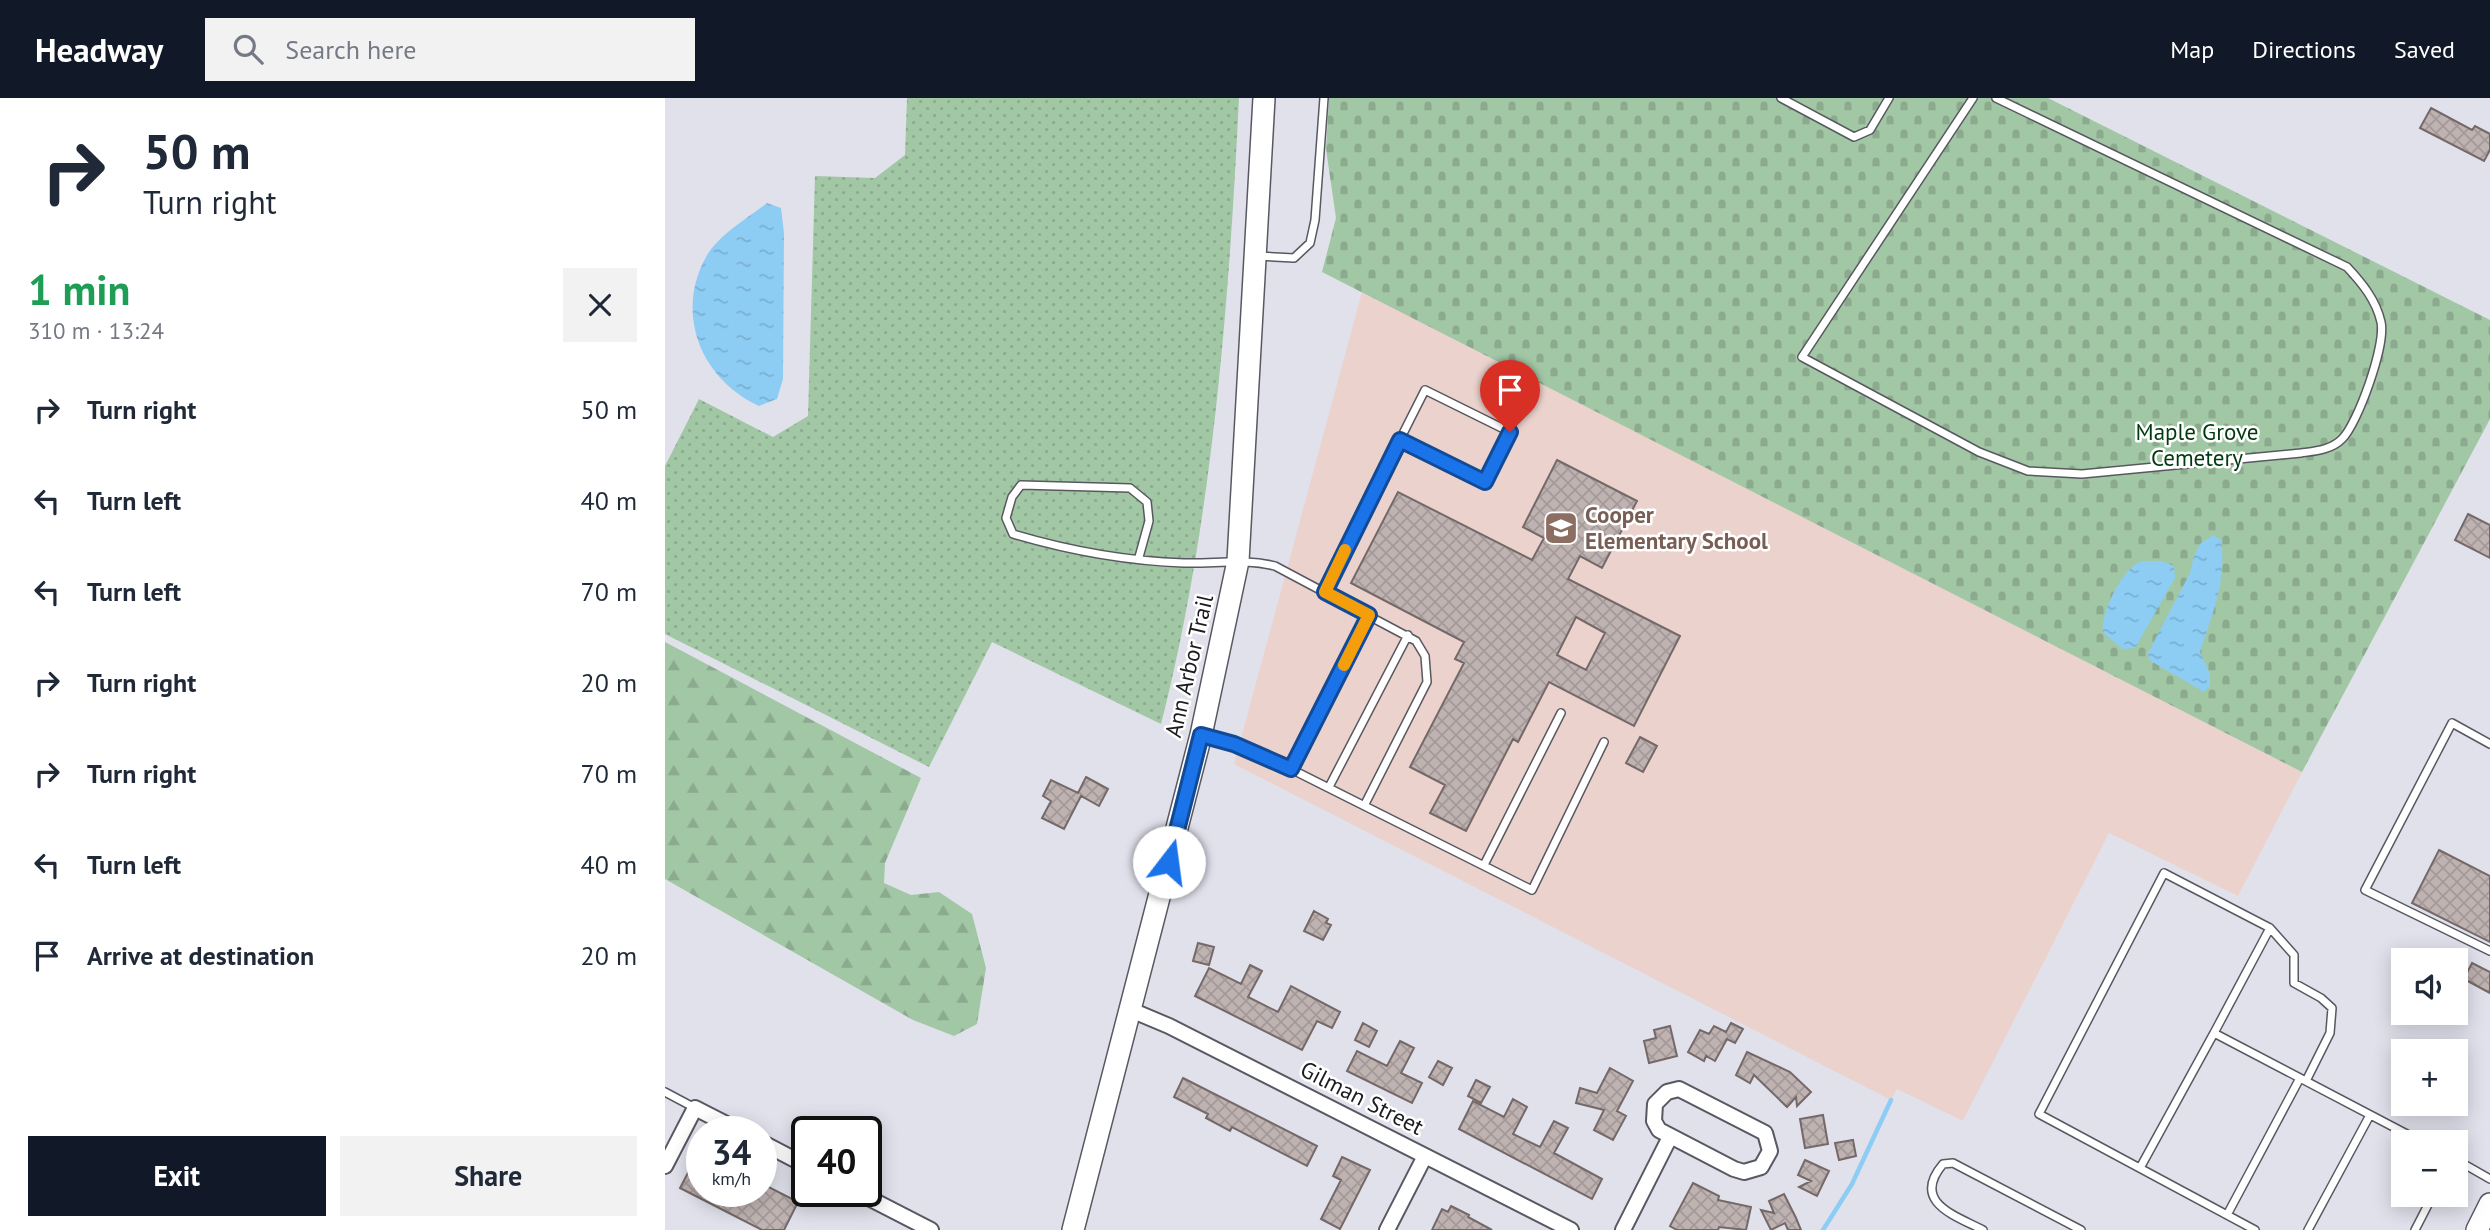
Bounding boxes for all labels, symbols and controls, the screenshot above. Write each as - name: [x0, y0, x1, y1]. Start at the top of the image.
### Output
- search box: [205, 18, 695, 81]
- text: Headway: [35, 28, 163, 71]
- icon: search: [229, 30, 267, 68]
- text: Search here: [285, 33, 416, 66]
- text: Map: [2170, 34, 2214, 65]
- text: Directions: [2252, 34, 2356, 65]
- text: Saved: [2394, 34, 2455, 65]
- text: 50 m: [143, 119, 250, 183]
- icon: right: [28, 126, 119, 217]
- text: Turn right: [143, 181, 277, 223]
- text: 1 min: [28, 262, 130, 317]
- button: close: [563, 268, 637, 342]
- text: 310 m · 13:24: [28, 316, 164, 345]
- pin: [1480, 360, 1540, 432]
- icon: arrive: [1491, 371, 1529, 409]
- icon: right: [28, 391, 66, 429]
- text: Turn right: [87, 393, 196, 426]
- text: 50 m: [581, 393, 637, 426]
- park label: Maple Grove Cemetery: [2135, 417, 2259, 472]
- icon: left: [28, 482, 66, 520]
- text: Turn left: [87, 484, 181, 517]
- text: 40 m: [581, 484, 637, 517]
- place label: Cooper Elementary School: [1585, 500, 1768, 555]
- school or university icon: Cooper Elementary School: [1542, 509, 1580, 547]
- icon: left: [28, 573, 66, 611]
- text: Turn left: [87, 575, 181, 608]
- text: 70 m: [581, 575, 637, 608]
- street label: Ann Arbor Trail: [1158, 591, 1219, 740]
- icon: right: [28, 664, 66, 702]
- text: Turn right: [87, 666, 196, 699]
- text: 20 m: [581, 666, 637, 699]
- icon: right: [28, 755, 66, 793]
- text: Turn right: [87, 757, 196, 790]
- text: 70 m: [581, 757, 637, 790]
- position arrow: [1132, 825, 1206, 899]
- icon: left: [28, 846, 66, 884]
- text: Turn left: [87, 848, 181, 881]
- text: 40 m: [581, 848, 637, 881]
- icon: arrive: [28, 937, 66, 975]
- text: Arrive at destination: [87, 939, 314, 972]
- text: 20 m: [581, 939, 637, 972]
- map controls: [2391, 948, 2468, 1207]
- button: sound: [2391, 948, 2468, 1025]
- button: +: [2391, 1039, 2468, 1116]
- street label: Gilman Street: [1296, 1054, 1429, 1141]
- speed limit sign: 40: [791, 1116, 882, 1207]
- text: 34: [712, 1129, 751, 1175]
- button: −: [2391, 1130, 2468, 1207]
- button: Exit: [28, 1136, 326, 1216]
- button: Share: [340, 1136, 637, 1216]
- text: km/h: [712, 1167, 751, 1190]

